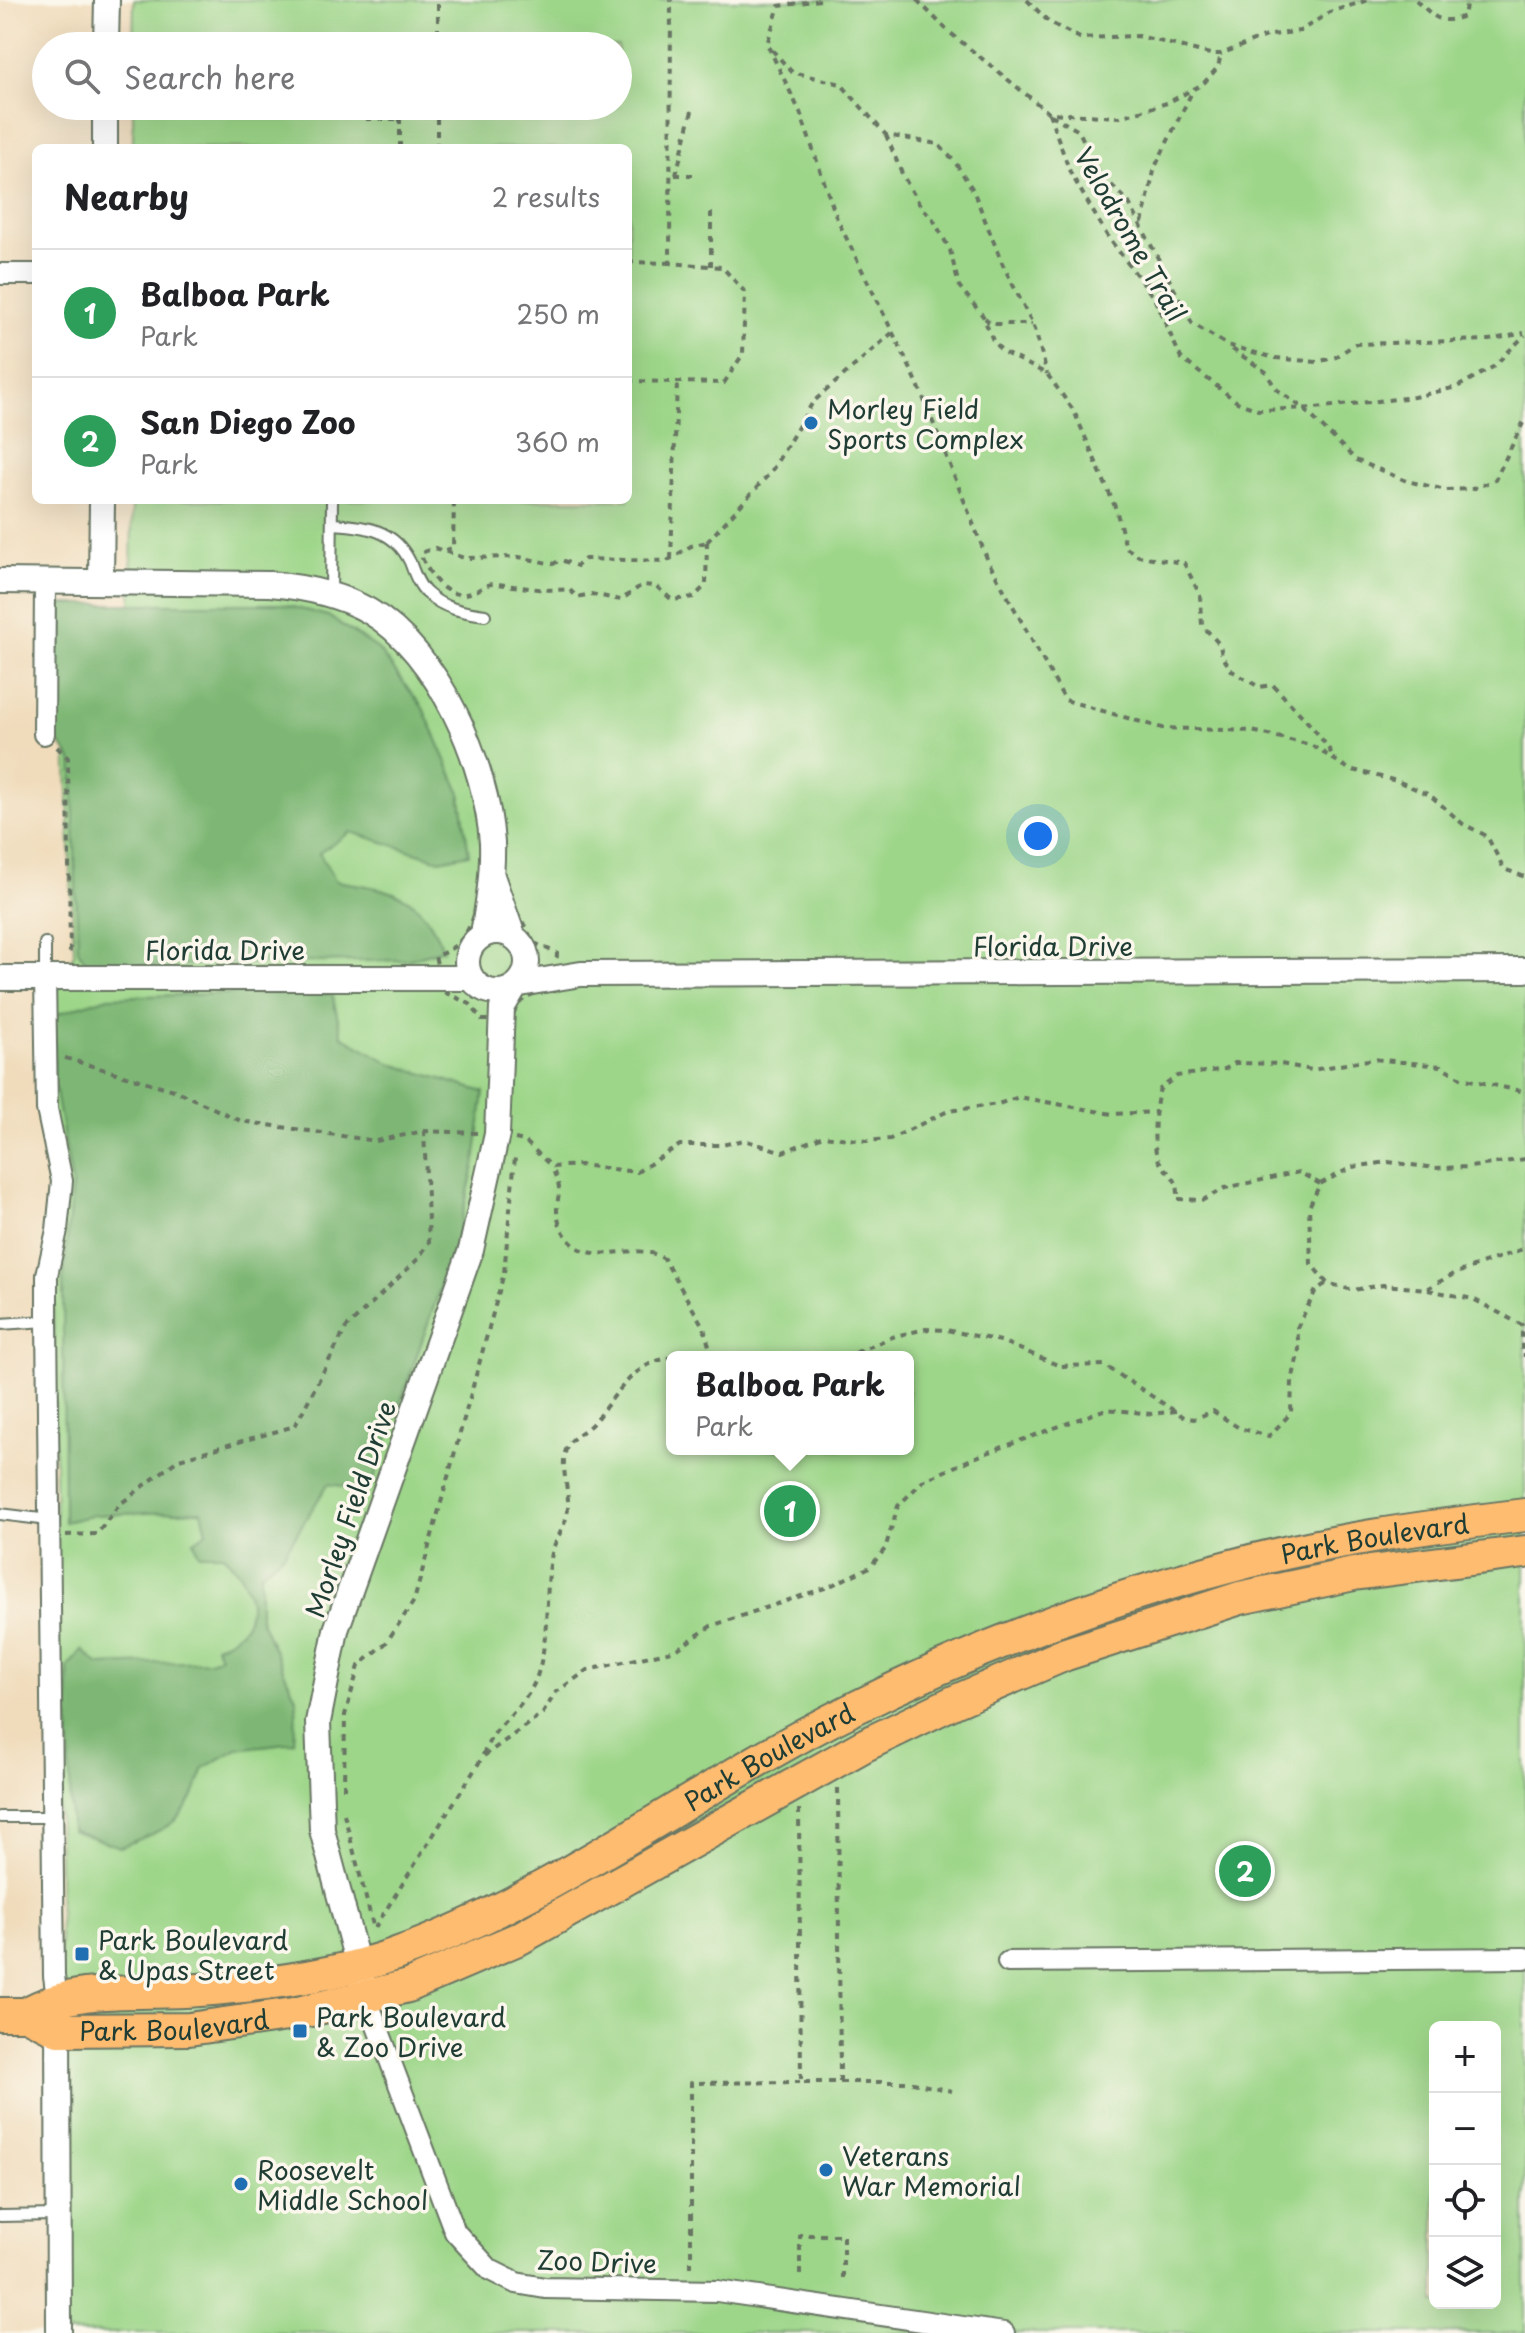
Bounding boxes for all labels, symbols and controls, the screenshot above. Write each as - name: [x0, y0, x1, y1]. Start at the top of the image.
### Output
- search box: [32, 32, 632, 120]
- icon: search: [60, 54, 104, 98]
- text: Search here: [124, 54, 296, 99]
- street label: Velodrome Trail: [1065, 139, 1197, 329]
- text: Nearby: [64, 170, 189, 222]
- text: 2 results: [492, 177, 600, 216]
- text: Balboa Park: [140, 271, 330, 316]
- text: 1: [84, 294, 96, 333]
- text: 250 m: [516, 294, 600, 333]
- text: Park: [140, 316, 198, 355]
- place label: Morley Field Sports Complex: [827, 389, 1024, 458]
- text: San Diego Zoo: [140, 399, 356, 444]
- marker: Morley Field Sports Complex: [802, 414, 820, 432]
- text: 2: [81, 422, 99, 461]
- text: 360 m: [515, 422, 600, 461]
- text: Park: [140, 444, 198, 483]
- your location: [1018, 816, 1058, 856]
- street label: Florida Drive: [973, 926, 1133, 965]
- street label: Florida Drive: [145, 930, 305, 969]
- popup: [666, 1351, 914, 1455]
- text: Balboa Park: [695, 1361, 885, 1406]
- street label: Morley Field Drive: [295, 1395, 405, 1623]
- text: Park: [695, 1406, 753, 1445]
- pin: 1: [764, 1481, 816, 1541]
- street label: Park Boulevard: [1277, 1503, 1471, 1573]
- street label: Park Boulevard: [676, 1692, 861, 1820]
- pin: 2: [1219, 1841, 1271, 1901]
- place label: Park Boulevard & Upas Street: [98, 1920, 288, 1989]
- marker: Park Boulevard & Upas Street: [73, 1945, 91, 1963]
- place label: Park Boulevard & Zoo Drive: [316, 1997, 506, 2066]
- street label: Park Boulevard: [79, 1998, 271, 2049]
- map controls: [1429, 2021, 1501, 2309]
- button: +: [1429, 2021, 1501, 2093]
- marker: Park Boulevard & Zoo Drive: [291, 2022, 309, 2040]
- button: −: [1429, 2093, 1501, 2165]
- place label: Veterans War Memorial: [842, 2136, 1021, 2205]
- place label: Roosevelt Middle School: [257, 2150, 428, 2219]
- marker: Veterans War Memorial: [817, 2161, 835, 2179]
- button: locate: [1429, 2165, 1501, 2237]
- marker: Roosevelt Middle School: [232, 2175, 250, 2193]
- button: layers: [1429, 2237, 1501, 2309]
- street label: Zoo Drive: [536, 2239, 658, 2283]

